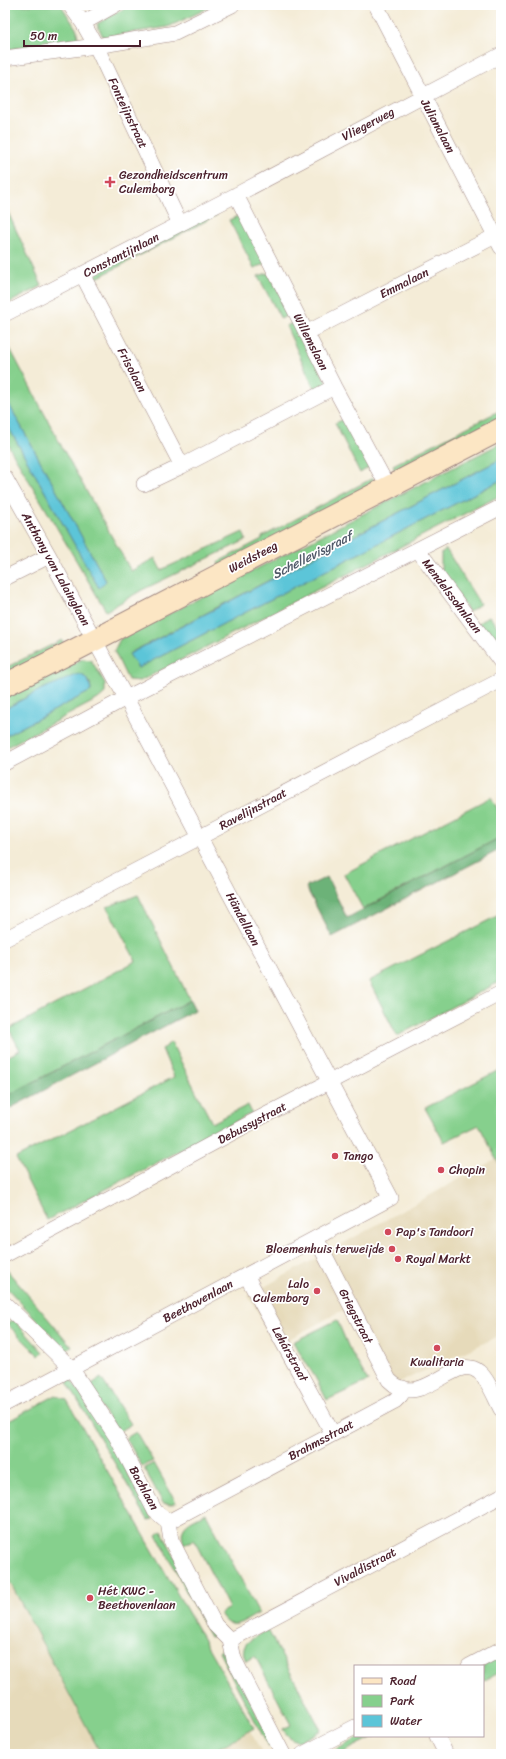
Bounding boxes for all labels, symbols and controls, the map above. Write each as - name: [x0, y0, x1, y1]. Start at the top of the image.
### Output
- scale bar: [24, 22, 140, 48]
- text: 50 m: [30, 25, 57, 47]
- street label: Fonteijnstraat: [102, 74, 154, 152]
- street label: Julianalaan: [414, 94, 462, 158]
- street label: Vliegerweg: [338, 101, 398, 147]
- place label: Gezondheidscentrum Culemborg: [119, 164, 228, 200]
- marker: Gezondheidscentrum Culemborg: [104, 176, 116, 188]
- street label: Constantijnlaan: [79, 226, 164, 284]
- street label: Emmalaan: [375, 261, 433, 305]
- street label: Willemslaan: [287, 309, 335, 375]
- street label: Frisolaan: [111, 344, 153, 397]
- street label: Anthony van Lalainglaan: [15, 507, 97, 631]
- water label: Schellevisgraaf: [268, 523, 359, 585]
- street label: Weidsteeg: [224, 535, 282, 579]
- street label: Mendelssohnlaan: [416, 553, 488, 639]
- street label: Ravelijnstraat: [215, 782, 291, 836]
- street label: Händellaan: [219, 888, 267, 951]
- street label: Debussystraat: [213, 1096, 291, 1150]
- place label: Tango: [343, 1145, 373, 1167]
- marker: Tango: [330, 1151, 340, 1161]
- place label: Chopin: [449, 1159, 486, 1181]
- marker: Chopin: [436, 1165, 446, 1175]
- place label: Pap's Tandoori: [396, 1221, 474, 1243]
- marker: Pap's Tandoori: [383, 1227, 393, 1237]
- place label: Bloemenhuis terweijde: [266, 1238, 384, 1260]
- marker: Bloemenhuis terweijde: [387, 1244, 397, 1254]
- place label: Royal Markt: [406, 1248, 471, 1270]
- marker: Royal Markt: [393, 1254, 403, 1264]
- street label: Beethovenlaan: [159, 1273, 238, 1329]
- place label: Lalo Culemborg: [253, 1273, 309, 1309]
- street label: Griegstraat: [333, 1284, 380, 1349]
- marker: Lalo Culemborg: [312, 1286, 322, 1296]
- street label: Lehárstraat: [266, 1322, 315, 1387]
- marker: Kwalitaria: [432, 1343, 442, 1353]
- place label: Kwalitaria: [410, 1351, 465, 1373]
- street label: Brahmsstraat: [284, 1413, 358, 1467]
- street label: Bachlaan: [123, 1462, 165, 1515]
- street label: Vivaldistraat: [330, 1541, 400, 1593]
- place label: Hét KWC - Beethovenlaan: [98, 1580, 176, 1616]
- marker: Hét KWC - Beethovenlaan: [85, 1593, 95, 1603]
- legend: [354, 1665, 484, 1737]
- text: Road: [390, 1670, 417, 1692]
- text: Park: [390, 1690, 415, 1712]
- text: Water: [390, 1710, 423, 1732]

